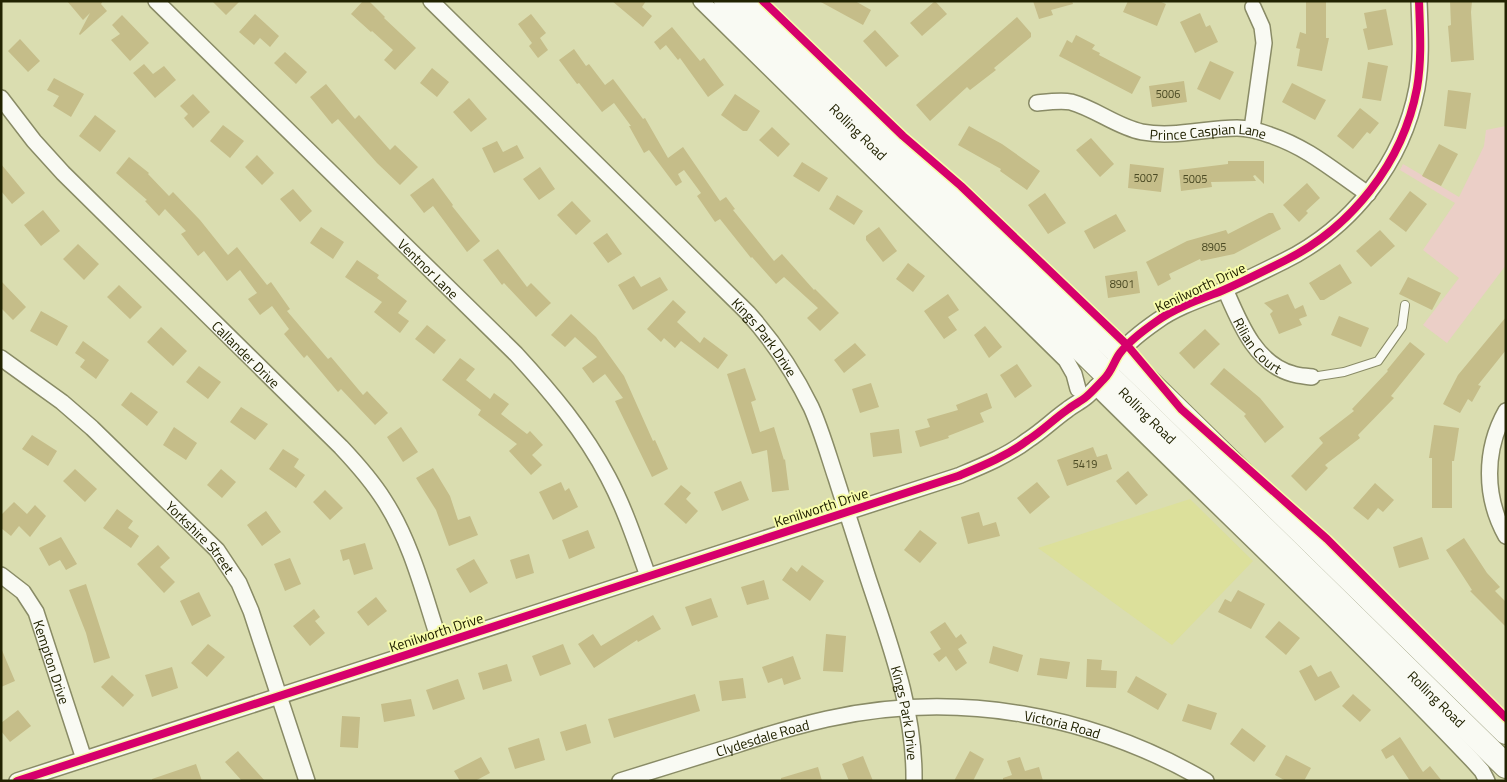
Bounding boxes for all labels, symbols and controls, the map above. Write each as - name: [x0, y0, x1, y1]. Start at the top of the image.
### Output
- house number: 5006: [1156, 86, 1180, 102]
- street label: Rolling Road: [825, 98, 892, 165]
- street label: Prince Caspian Lane: [1149, 117, 1269, 144]
- house number: 5007: [1134, 170, 1158, 186]
- house number: 5005: [1183, 171, 1207, 187]
- street label: Ventnor Lane: [393, 234, 464, 303]
- house number: 8905: [1202, 239, 1226, 255]
- street label: Kenilworth Drive: [1151, 257, 1249, 317]
- house number: 8901: [1110, 276, 1134, 292]
- street label: Kings Park Drive: [727, 292, 803, 380]
- street label: Rilian Court: [1229, 314, 1286, 379]
- street label: Callander Drive: [207, 315, 285, 392]
- street label: Rolling Road: [1114, 382, 1182, 448]
- house number: 5419: [1073, 456, 1097, 472]
- street label: Kenilworth Drive: [771, 482, 871, 532]
- street label: Yorkshire Street: [161, 495, 240, 578]
- street label: Kenilworth Drive: [386, 607, 486, 657]
- street label: Kempton Drive: [29, 617, 76, 707]
- street label: Kings Park Drive: [886, 663, 924, 761]
- street label: Rolling Road: [1403, 665, 1471, 732]
- street label: Victoria Road: [1023, 704, 1103, 743]
- street label: Clydesdale Road: [713, 713, 811, 761]

